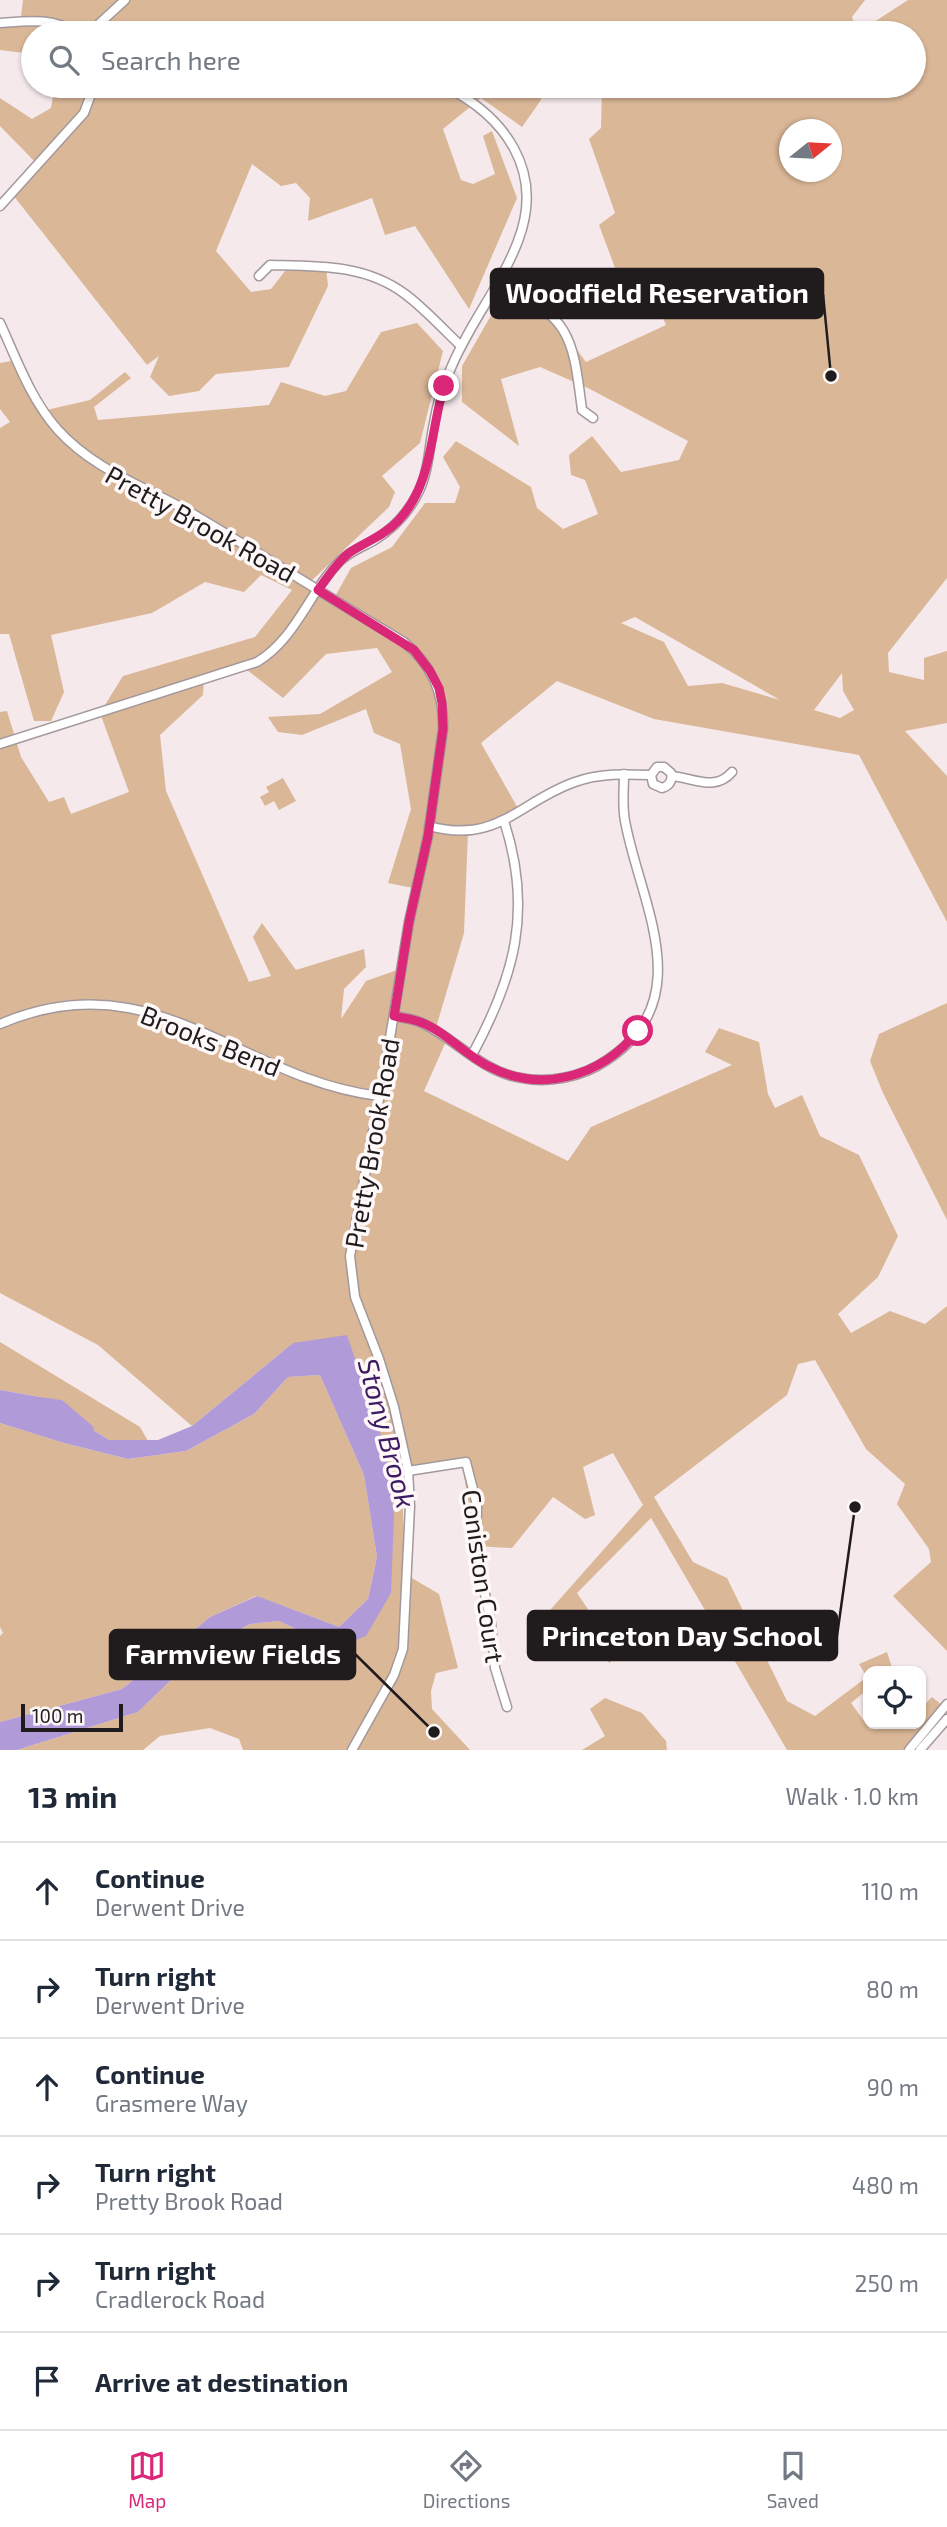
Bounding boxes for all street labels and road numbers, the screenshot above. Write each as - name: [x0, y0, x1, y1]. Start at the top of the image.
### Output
- street label: Pretty Brook Road: [101, 458, 301, 588]
- street label: Brooks Bend: [137, 998, 285, 1082]
- street label: Pretty Brook Road: [337, 1036, 405, 1250]
- street label: Coniston Court: [456, 1487, 512, 1665]

